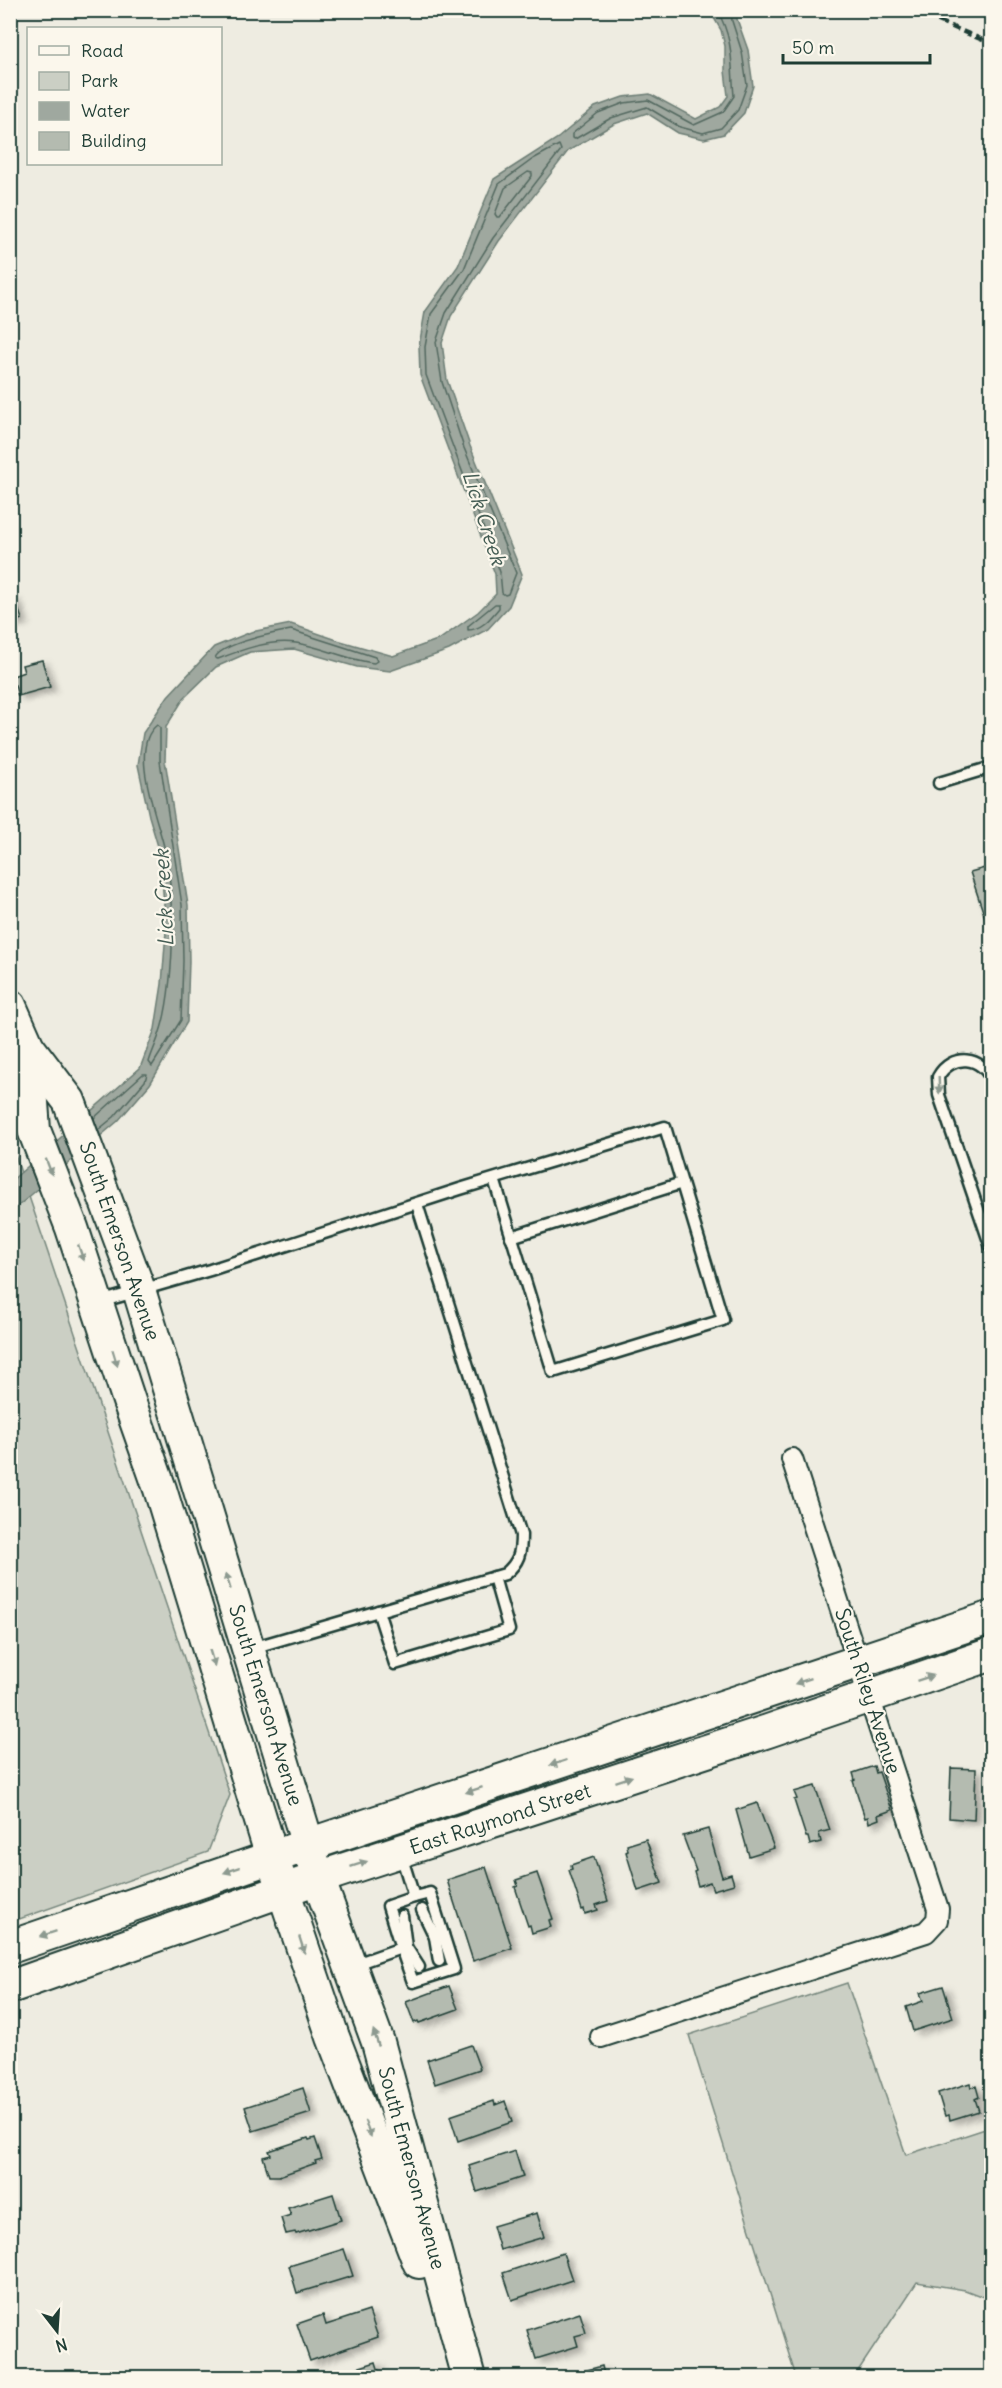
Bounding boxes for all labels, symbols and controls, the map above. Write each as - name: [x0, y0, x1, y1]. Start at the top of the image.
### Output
- legend: [27, 27, 222, 165]
- scale bar: [783, 27, 930, 65]
- text: 50 m: [792, 36, 834, 59]
- text: Road: [81, 39, 124, 62]
- text: Park: [81, 69, 118, 92]
- text: Water: [81, 99, 131, 122]
- text: Building: [81, 129, 146, 152]
- water label: Lick Creek: [457, 467, 513, 570]
- water label: Lick Creek: [147, 847, 180, 947]
- one-way arrow: [935, 1076, 944, 1095]
- street label: South Emerson Avenue: [75, 1138, 166, 1344]
- one-way arrow: [44, 1158, 54, 1176]
- one-way arrow: [76, 1244, 86, 1262]
- one-way arrow: [111, 1349, 120, 1367]
- one-way arrow: [223, 1572, 232, 1590]
- street label: South Emerson Avenue: [224, 1601, 309, 1808]
- street label: South Riley Avenue: [830, 1605, 907, 1777]
- one-way arrow: [208, 1649, 217, 1667]
- one-way arrow: [917, 1672, 935, 1682]
- one-way arrow: [794, 1676, 812, 1686]
- one-way arrow: [549, 1758, 567, 1768]
- one-way arrow: [615, 1773, 633, 1783]
- street label: East Raymond Street: [406, 1777, 594, 1860]
- one-way arrow: [465, 1786, 483, 1795]
- one-way arrow: [350, 1859, 368, 1869]
- one-way arrow: [223, 1866, 241, 1876]
- one-way arrow: [39, 1930, 57, 1940]
- one-way arrow: [298, 1936, 307, 1954]
- one-way arrow: [370, 2029, 380, 2047]
- street label: South Emerson Avenue: [373, 2064, 452, 2272]
- one-way arrow: [363, 2120, 373, 2138]
- north arrow: [27, 2301, 87, 2361]
- text: N: [53, 2334, 70, 2357]

